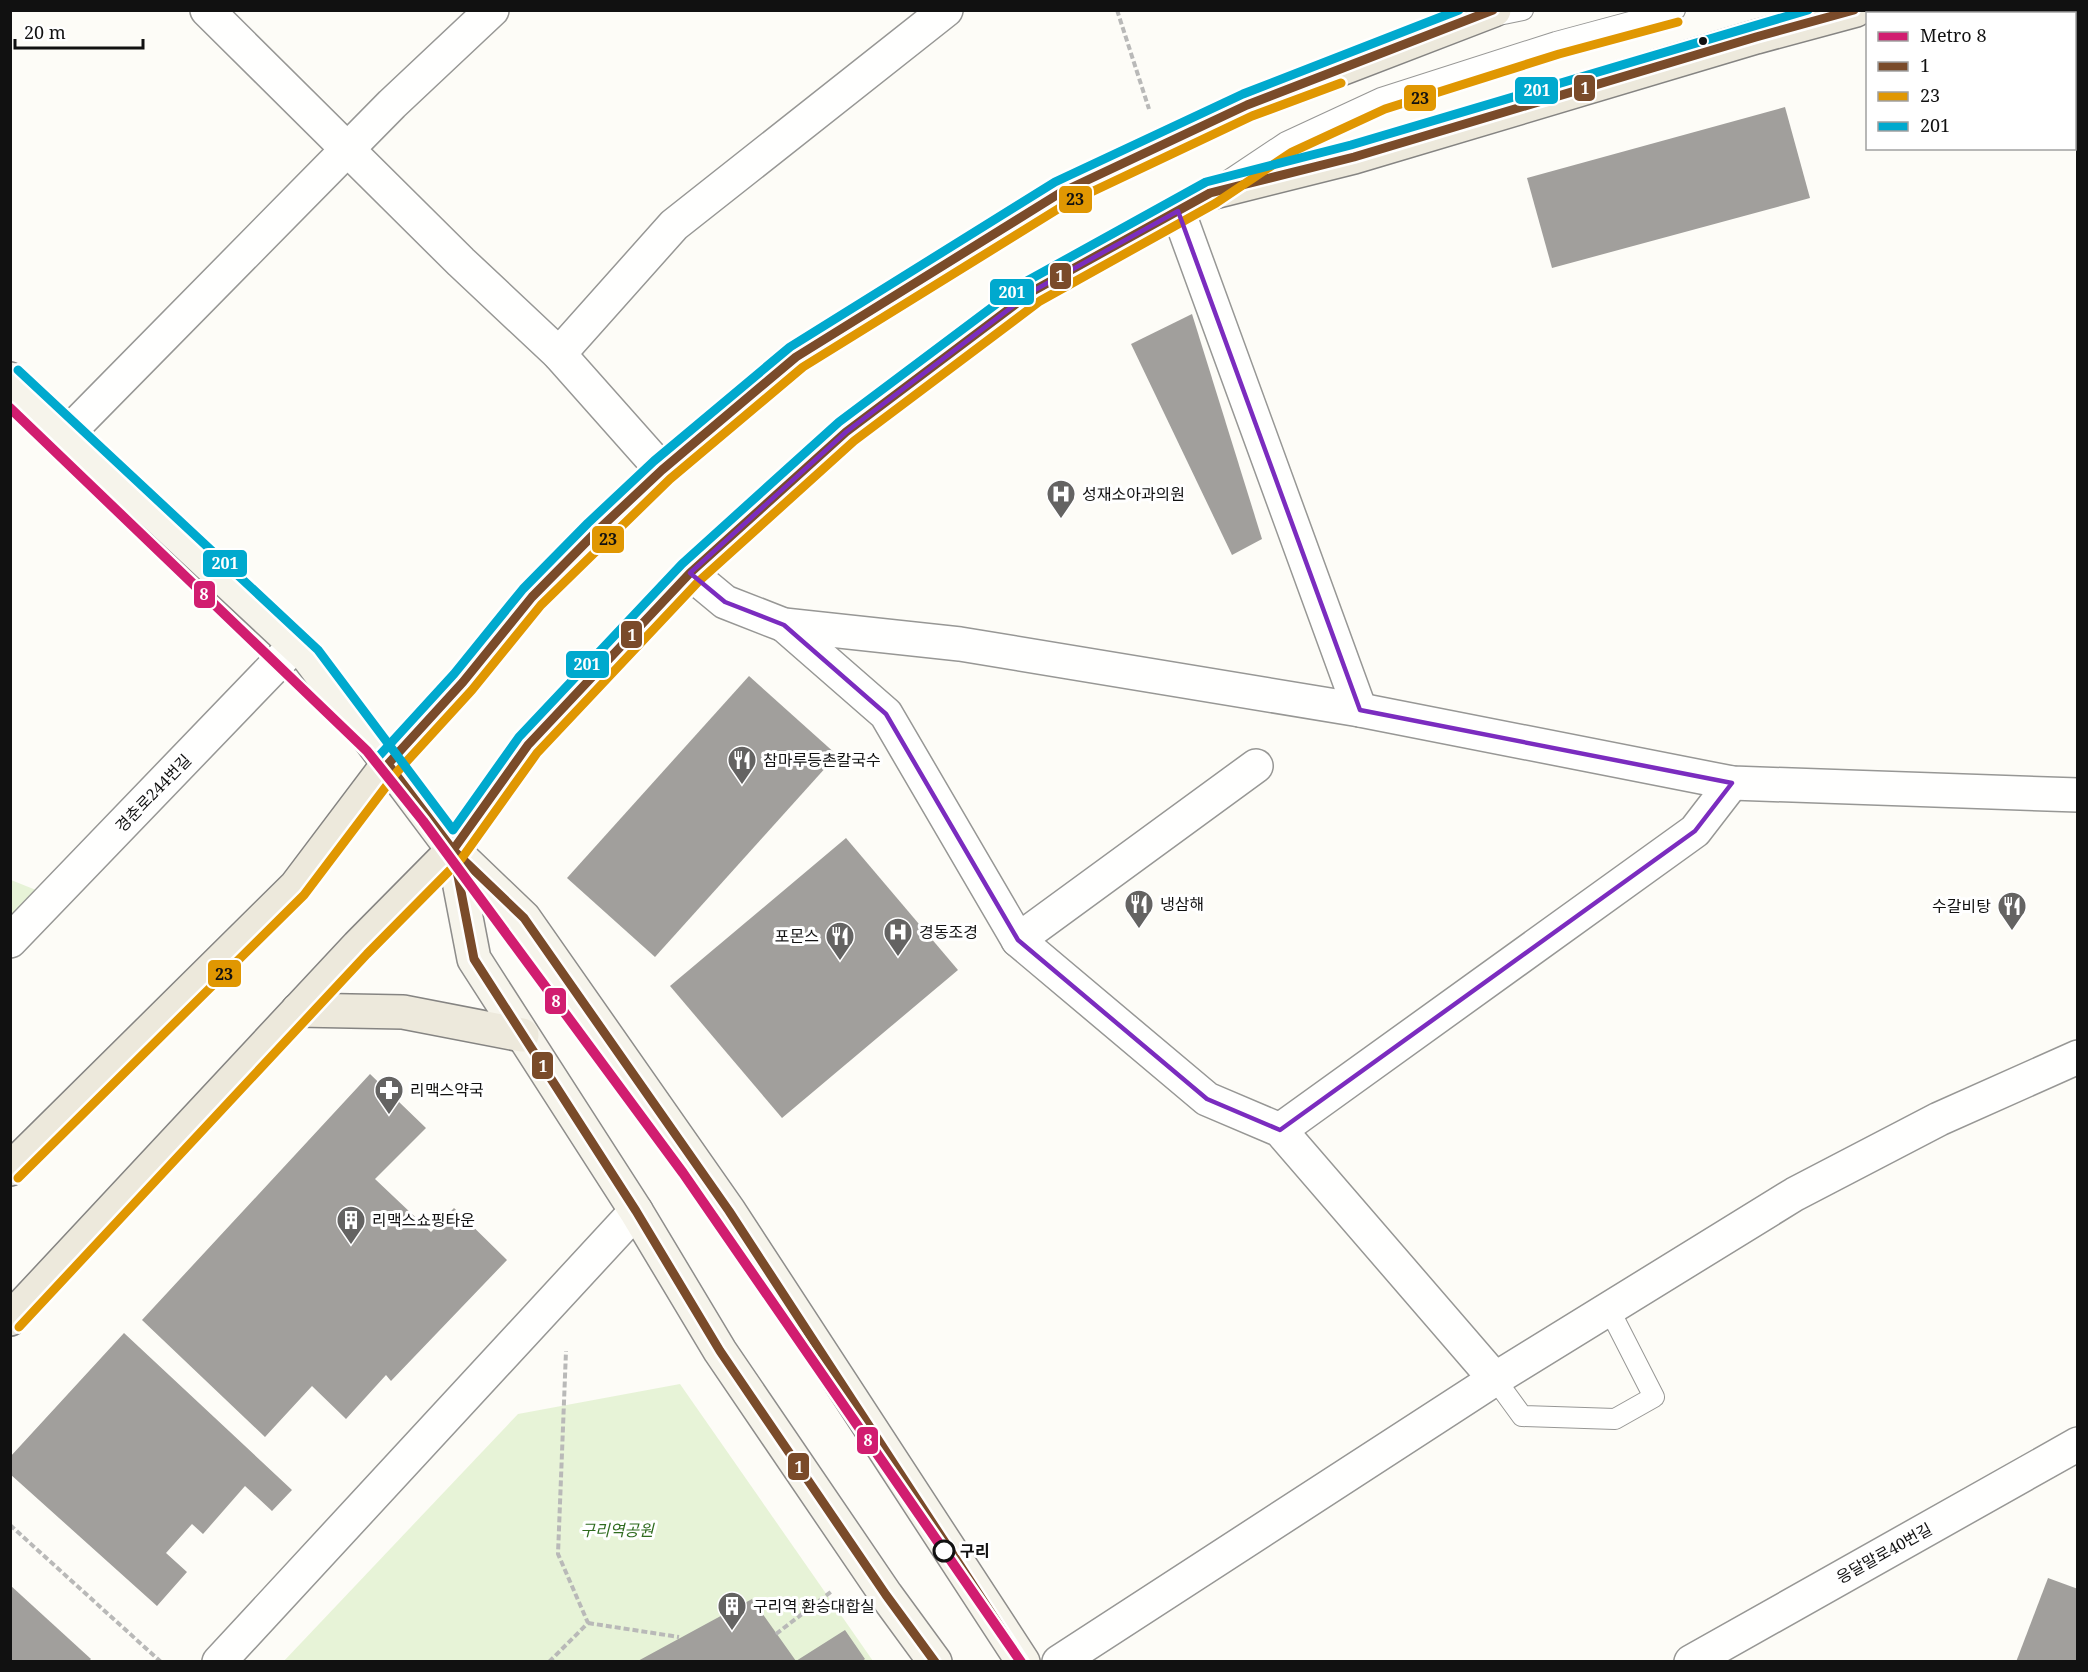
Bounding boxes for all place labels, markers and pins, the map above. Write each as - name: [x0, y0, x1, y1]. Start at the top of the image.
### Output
- unlabelled marker: [1697, 35, 1709, 47]
- hospital icon: 성재소아과의원: [1045, 478, 1077, 520]
- place label: 성재소아과의원: [1082, 483, 1185, 505]
- restaurant icon: 참마루등촌칼국수: [726, 744, 758, 786]
- place label: 참마루등촌칼국수: [763, 749, 881, 771]
- restaurant icon: 냉삼해: [1123, 888, 1155, 930]
- restaurant icon: 수갈비탕: [1996, 890, 2028, 932]
- place label: 냉삼해: [1160, 893, 1204, 915]
- place label: 수갈비탕: [1932, 895, 1991, 917]
- hospital icon: 경동조경: [882, 916, 914, 958]
- restaurant icon: 포몬스: [824, 920, 856, 962]
- place label: 경동조경: [919, 921, 978, 943]
- place label: 포몬스: [775, 925, 819, 947]
- pharmacy icon: 리맥스약국: [373, 1074, 405, 1116]
- place label: 리맥스약국: [410, 1079, 484, 1101]
- building icon: 리맥스쇼핑타운: [335, 1204, 367, 1246]
- place label: 리맥스쇼핑타운: [372, 1209, 475, 1231]
- marker: 구리: [933, 1540, 955, 1562]
- place label: 구리: [960, 1540, 989, 1562]
- building icon: 구리역 환승대합실: [716, 1590, 748, 1632]
- place label: 구리역 환승대합실: [753, 1595, 875, 1617]

